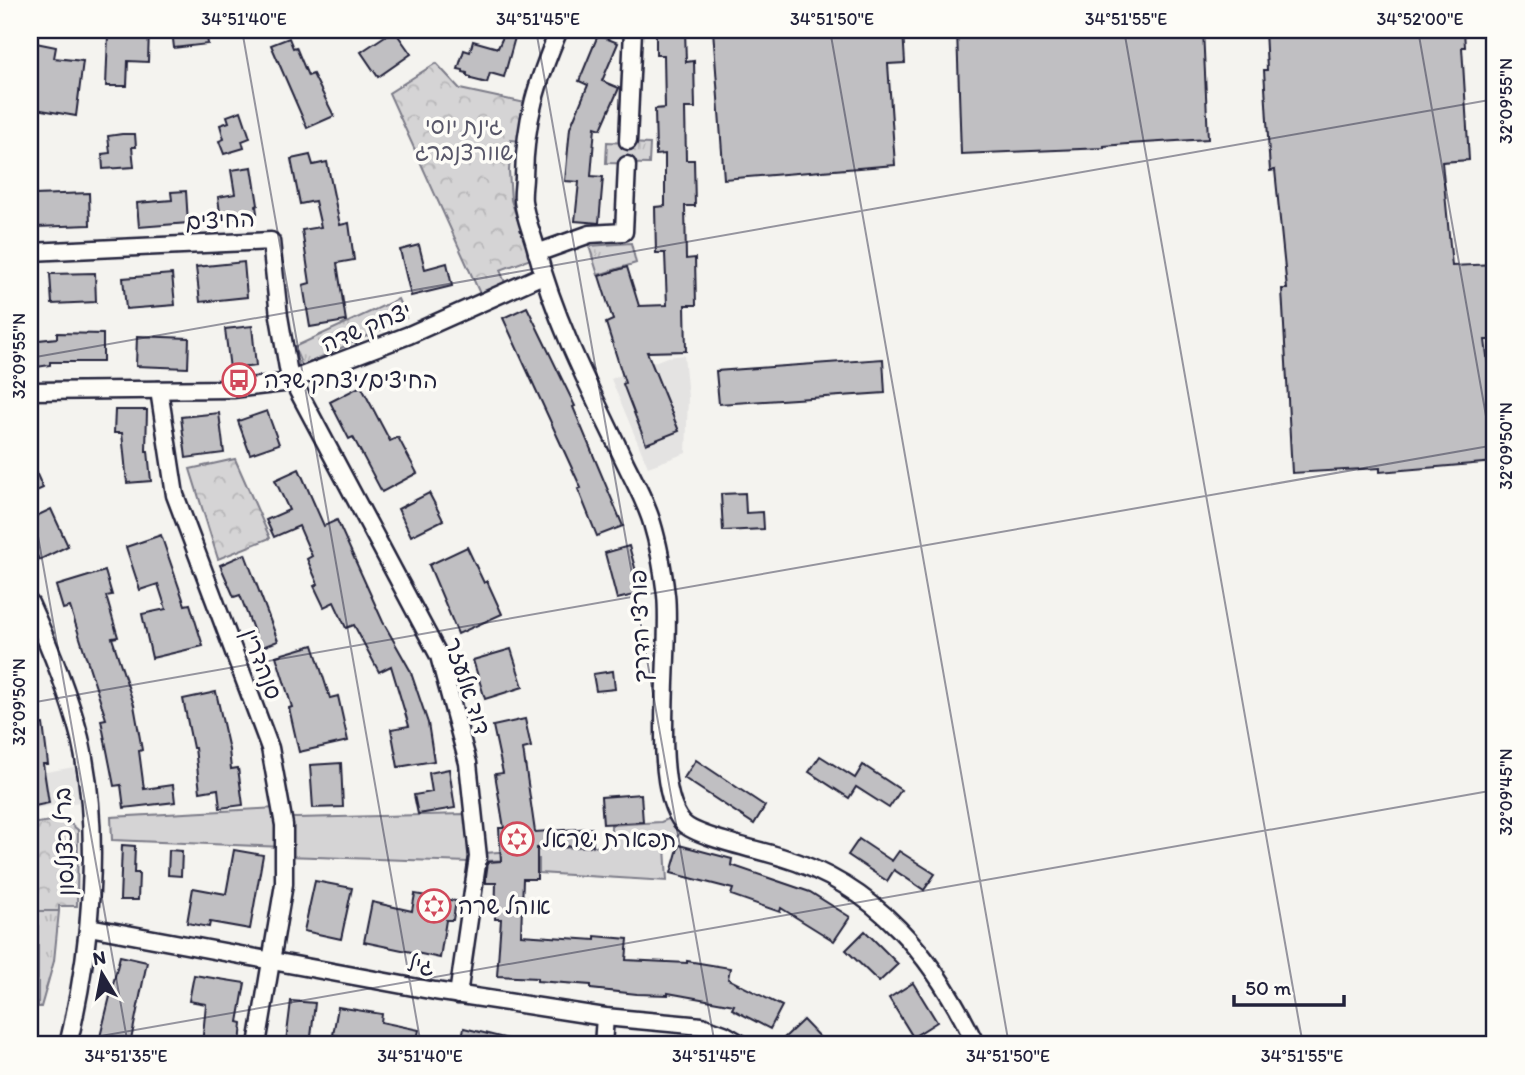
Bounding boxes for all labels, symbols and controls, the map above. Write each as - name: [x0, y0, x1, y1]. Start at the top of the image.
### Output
- text: 34°51'40"E: [201, 8, 287, 30]
- text: 34°51'45"E: [496, 8, 580, 30]
- text: 34°51'50"E: [790, 8, 874, 30]
- text: 34°51'55"E: [1085, 8, 1167, 30]
- text: 34°52'00"E: [1377, 8, 1464, 30]
- text: 32°09'55"N: [1495, 58, 1517, 144]
- park label: גינת יוסי שוורצנברג: [415, 112, 513, 166]
- street label: החיצים: [184, 204, 256, 236]
- street label: יצחק שדה: [317, 296, 415, 358]
- text: 32°09'55"N: [8, 313, 30, 399]
- bus stop icon: החיצים/יצחק שדה: [220, 361, 258, 399]
- place label: החיצים/יצחק שדה: [264, 366, 438, 394]
- text: 32°09'50"N: [1495, 402, 1517, 490]
- street label: פורצי הדרך: [624, 569, 656, 683]
- street label: סנהדרין: [235, 625, 288, 704]
- street label: דוד אלעזר: [439, 634, 497, 738]
- text: 32°09'50"N: [8, 658, 30, 746]
- text: 32°09'45"N: [1495, 748, 1517, 836]
- street label: ברל כצנלסון: [48, 787, 80, 897]
- synagogue icon: תפארת ישראל: [498, 820, 536, 858]
- place label: תפארת ישראל: [542, 825, 676, 853]
- synagogue icon: אוהל שרה: [415, 887, 453, 925]
- place label: אוהל שרה: [458, 892, 551, 920]
- north arrow: [66, 939, 136, 1009]
- text: N: [91, 945, 107, 970]
- street label: גיל: [405, 949, 437, 981]
- scale bar: [1234, 963, 1345, 1007]
- text: 50 m: [1245, 975, 1292, 1000]
- text: 34°51'35"E: [85, 1045, 167, 1067]
- text: 34°51'40"E: [377, 1045, 463, 1067]
- text: 34°51'45"E: [672, 1045, 756, 1067]
- text: 34°51'50"E: [966, 1045, 1050, 1067]
- text: 34°51'55"E: [1261, 1045, 1343, 1067]

